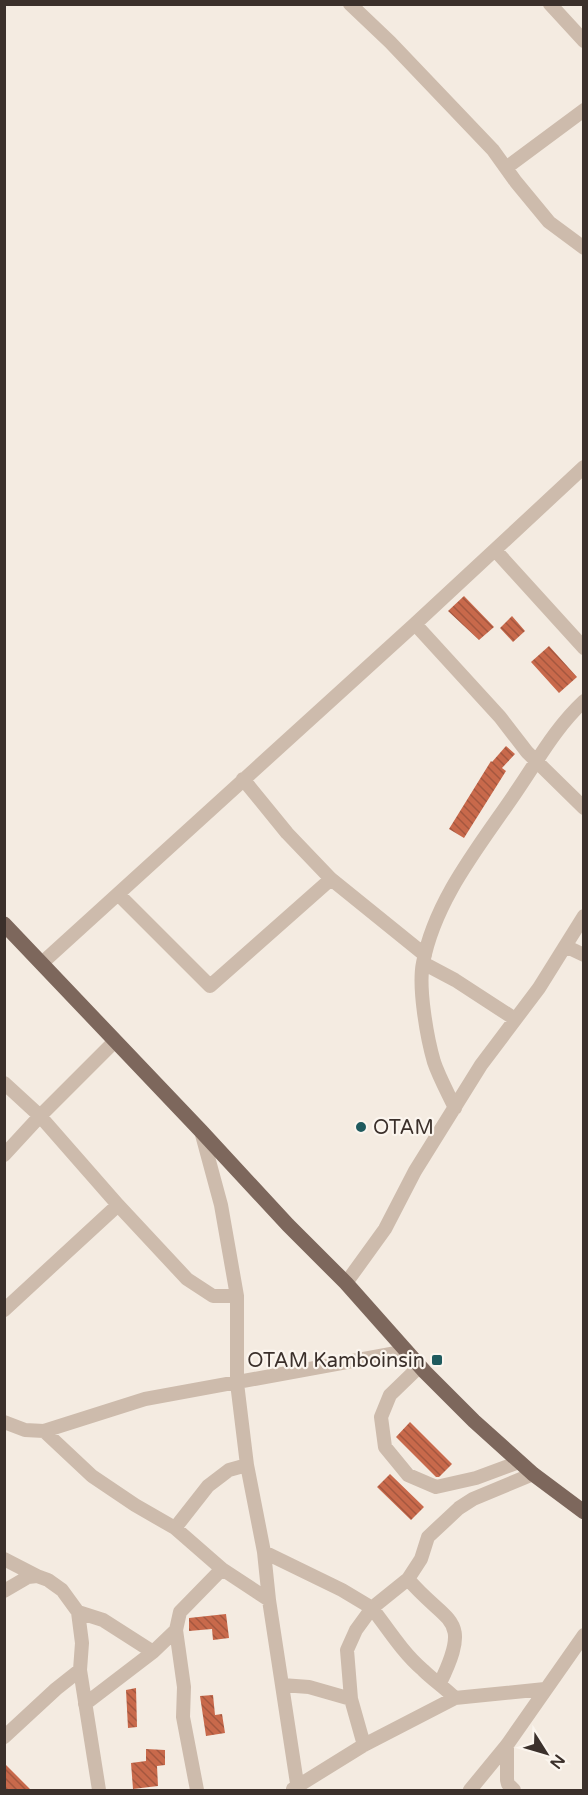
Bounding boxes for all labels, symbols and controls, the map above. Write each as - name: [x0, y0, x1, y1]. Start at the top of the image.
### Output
- place label: OTAM: [373, 1116, 434, 1140]
- marker: OTAM: [354, 1120, 368, 1134]
- place label: OTAM Kamboinsin: [247, 1349, 425, 1373]
- marker: OTAM Kamboinsin: [430, 1353, 444, 1367]
- north arrow: [516, 1723, 576, 1783]
- text: N: [545, 1750, 569, 1773]

